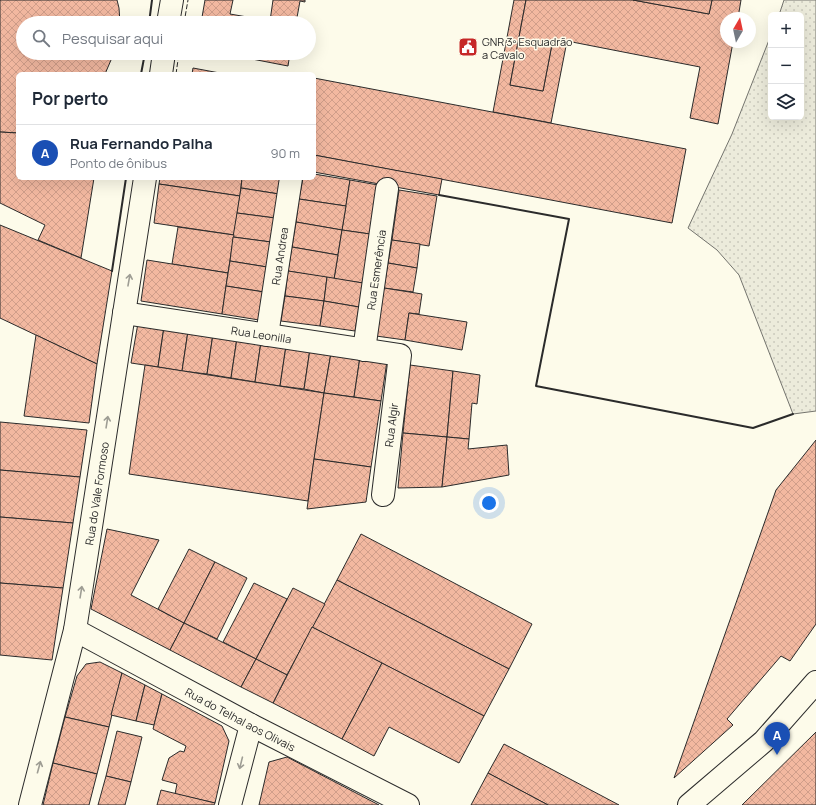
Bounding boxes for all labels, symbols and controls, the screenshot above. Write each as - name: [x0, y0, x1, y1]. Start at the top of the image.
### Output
- north arrow: [720, 12, 756, 48]
- map controls: [768, 12, 804, 120]
- button: +: [768, 12, 804, 48]
- search box: [16, 16, 316, 60]
- icon: search: [30, 27, 52, 49]
- text: Pesquisar aqui: [62, 28, 163, 49]
- place label: GNR 3º Esquadrão a Cavalo: [482, 34, 573, 62]
- public building icon: GNR 3º Esquadrão a Cavalo: [457, 36, 479, 58]
- button: −: [768, 48, 804, 84]
- button: layers: [768, 84, 804, 120]
- text: Por perto: [32, 87, 108, 110]
- text: Rua Fernando Palha: [70, 133, 213, 154]
- text: A: [41, 144, 49, 162]
- text: 90 m: [270, 144, 300, 162]
- text: Ponto de ônibus: [70, 154, 167, 172]
- street label: Rua Andrea: [267, 226, 291, 286]
- street label: Rua Esmerência: [362, 229, 389, 311]
- one-way arrow: [126, 273, 134, 286]
- street label: Rua Leonilla: [230, 322, 293, 346]
- street label: Rua Algir: [381, 402, 401, 448]
- one-way arrow: [103, 416, 111, 429]
- street label: Rua do Vale Formoso: [81, 440, 112, 546]
- your location: [479, 493, 499, 513]
- one-way arrow: [77, 586, 85, 599]
- street label: Rua do Telhal aos Olivais: [183, 684, 299, 754]
- pin: A: [764, 722, 790, 755]
- one-way arrow: [237, 756, 244, 769]
- one-way arrow: [36, 761, 44, 774]

